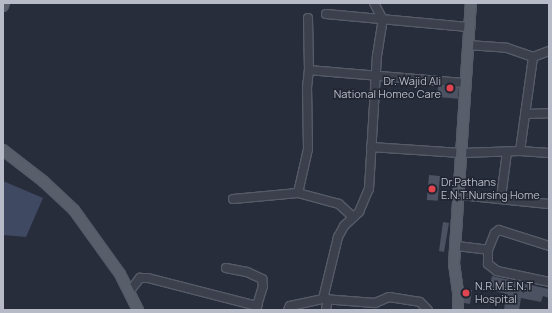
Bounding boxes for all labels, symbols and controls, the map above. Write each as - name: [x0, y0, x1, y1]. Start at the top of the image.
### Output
- place label: Dr. Wajid Ali National Homeo Care: [334, 75, 441, 101]
- marker: Dr. Wajid Ali National Homeo Care: [444, 82, 456, 94]
- place label: Dr.Pathans E.N.T.Nursing Home: [441, 176, 540, 202]
- marker: Dr.Pathans E.N.T.Nursing Home: [426, 183, 438, 195]
- place label: N.R.M.E.N.T Hospital: [475, 280, 533, 306]
- marker: N.R.M.E.N.T Hospital: [460, 287, 472, 299]

